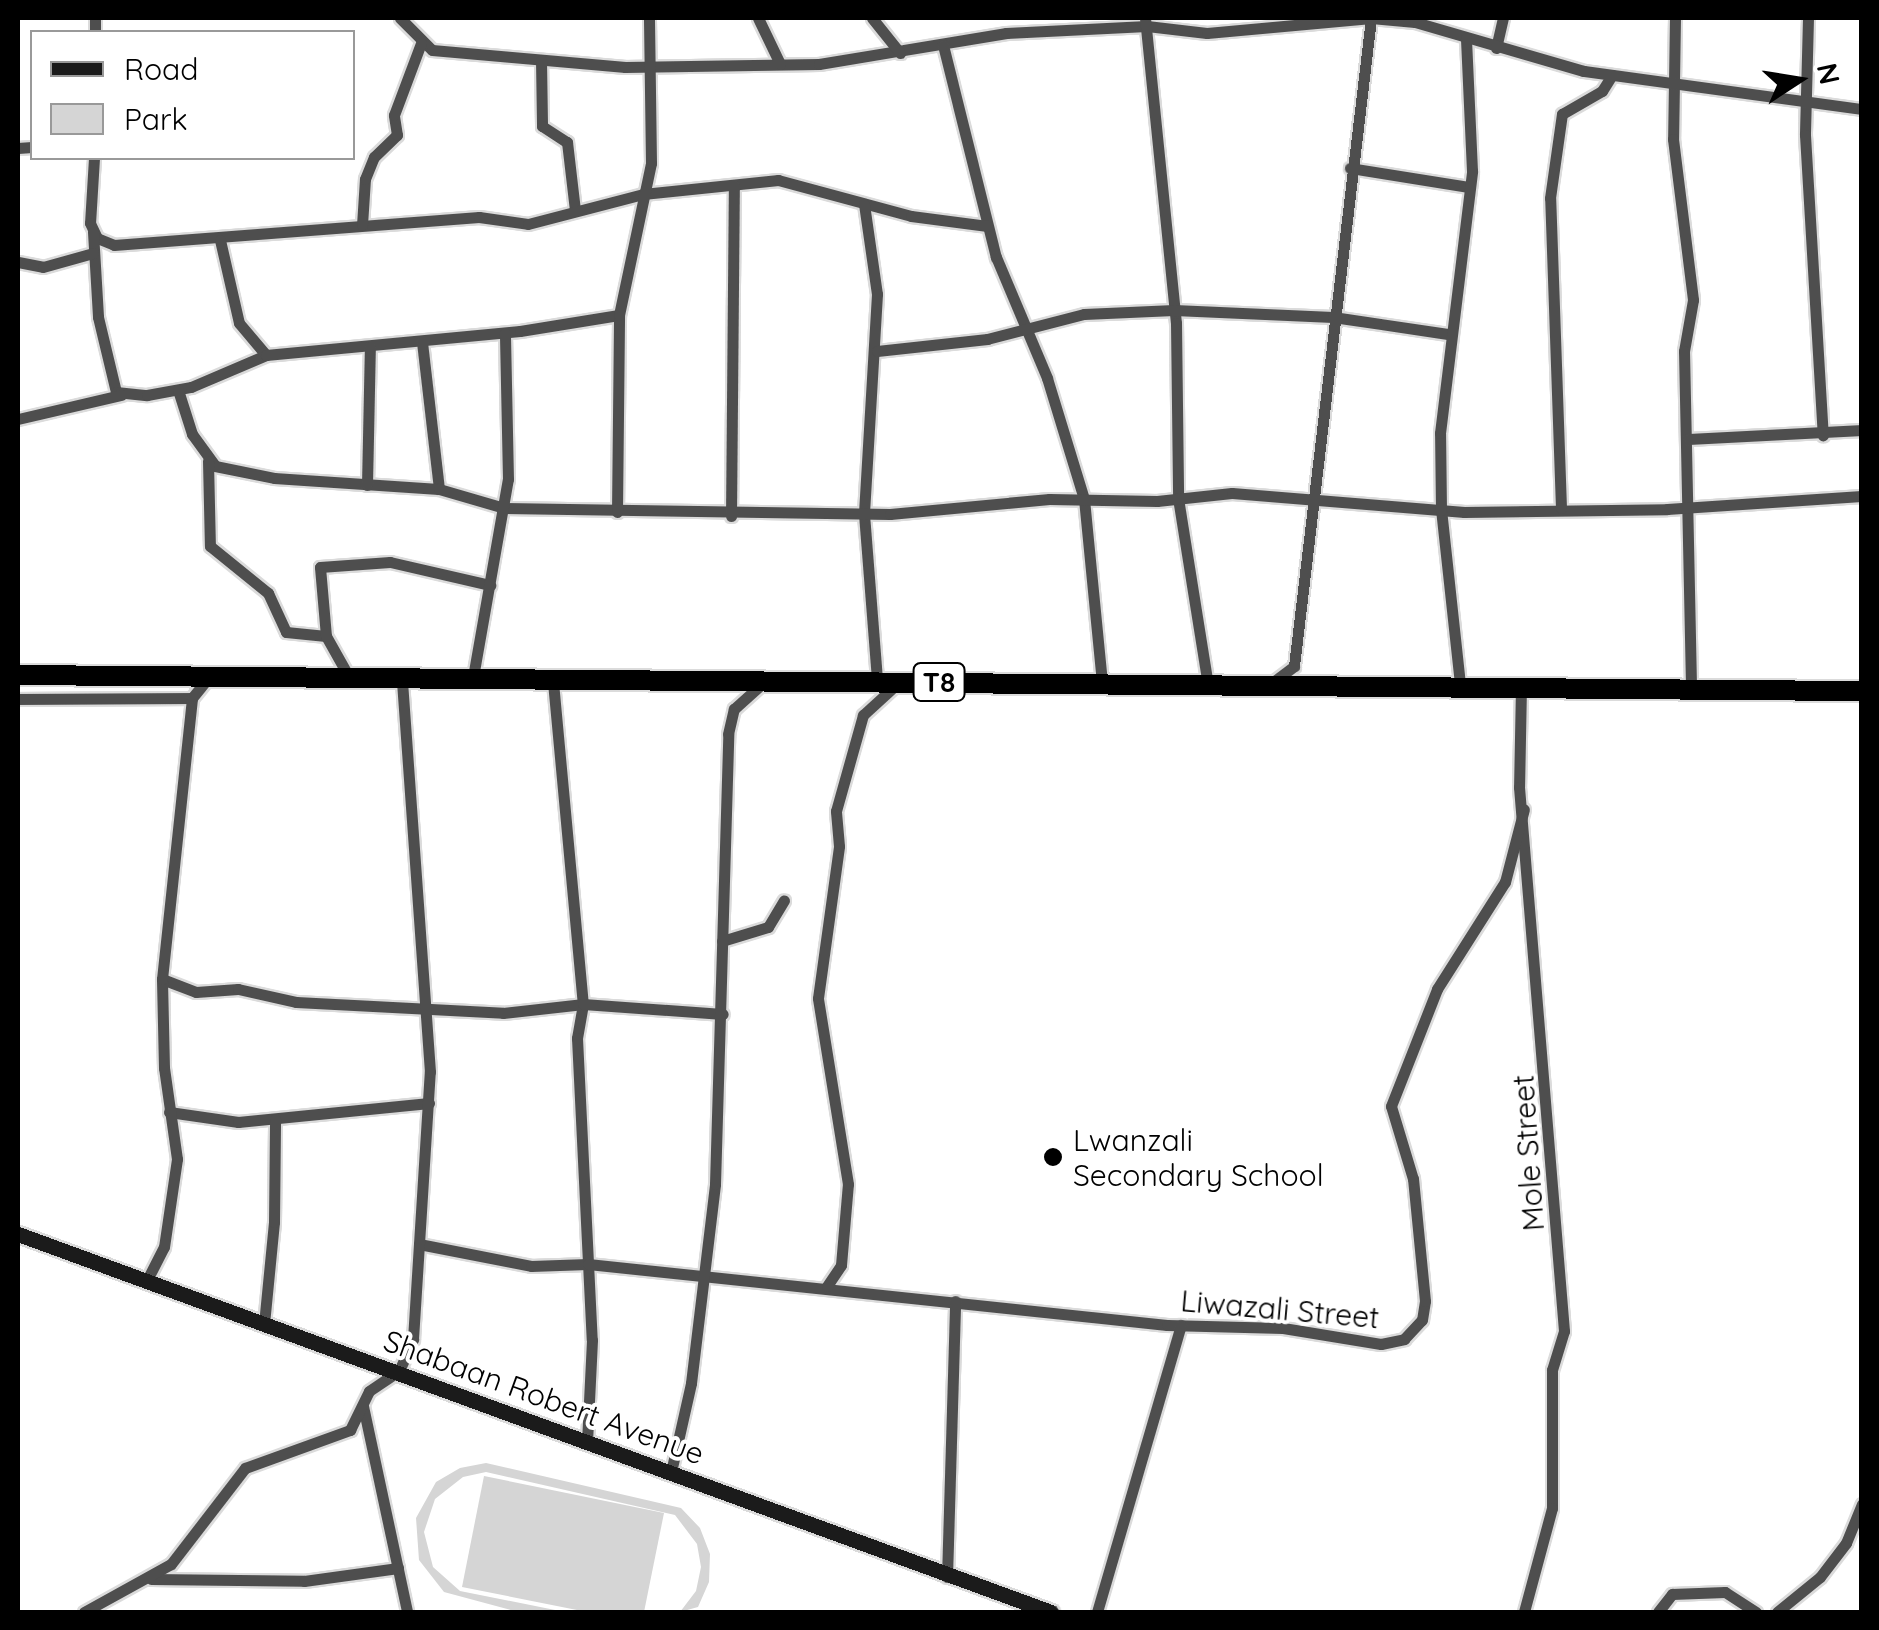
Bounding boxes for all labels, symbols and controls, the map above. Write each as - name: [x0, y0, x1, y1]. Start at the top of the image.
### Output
- legend: [30, 30, 355, 160]
- north arrow: [1749, 30, 1849, 130]
- text: Road: [124, 50, 198, 88]
- text: N: [1810, 60, 1848, 87]
- text: Park: [124, 100, 188, 138]
- road number: T8: [912, 659, 966, 705]
- street label: Mole Street: [1505, 1074, 1551, 1232]
- place label: Lwanzali Secondary School: [1073, 1122, 1324, 1192]
- marker: Lwanzali Secondary School: [1042, 1146, 1064, 1168]
- street label: Liwazali Street: [1179, 1282, 1381, 1336]
- street label: Shabaan Robert Avenue: [379, 1322, 709, 1472]

